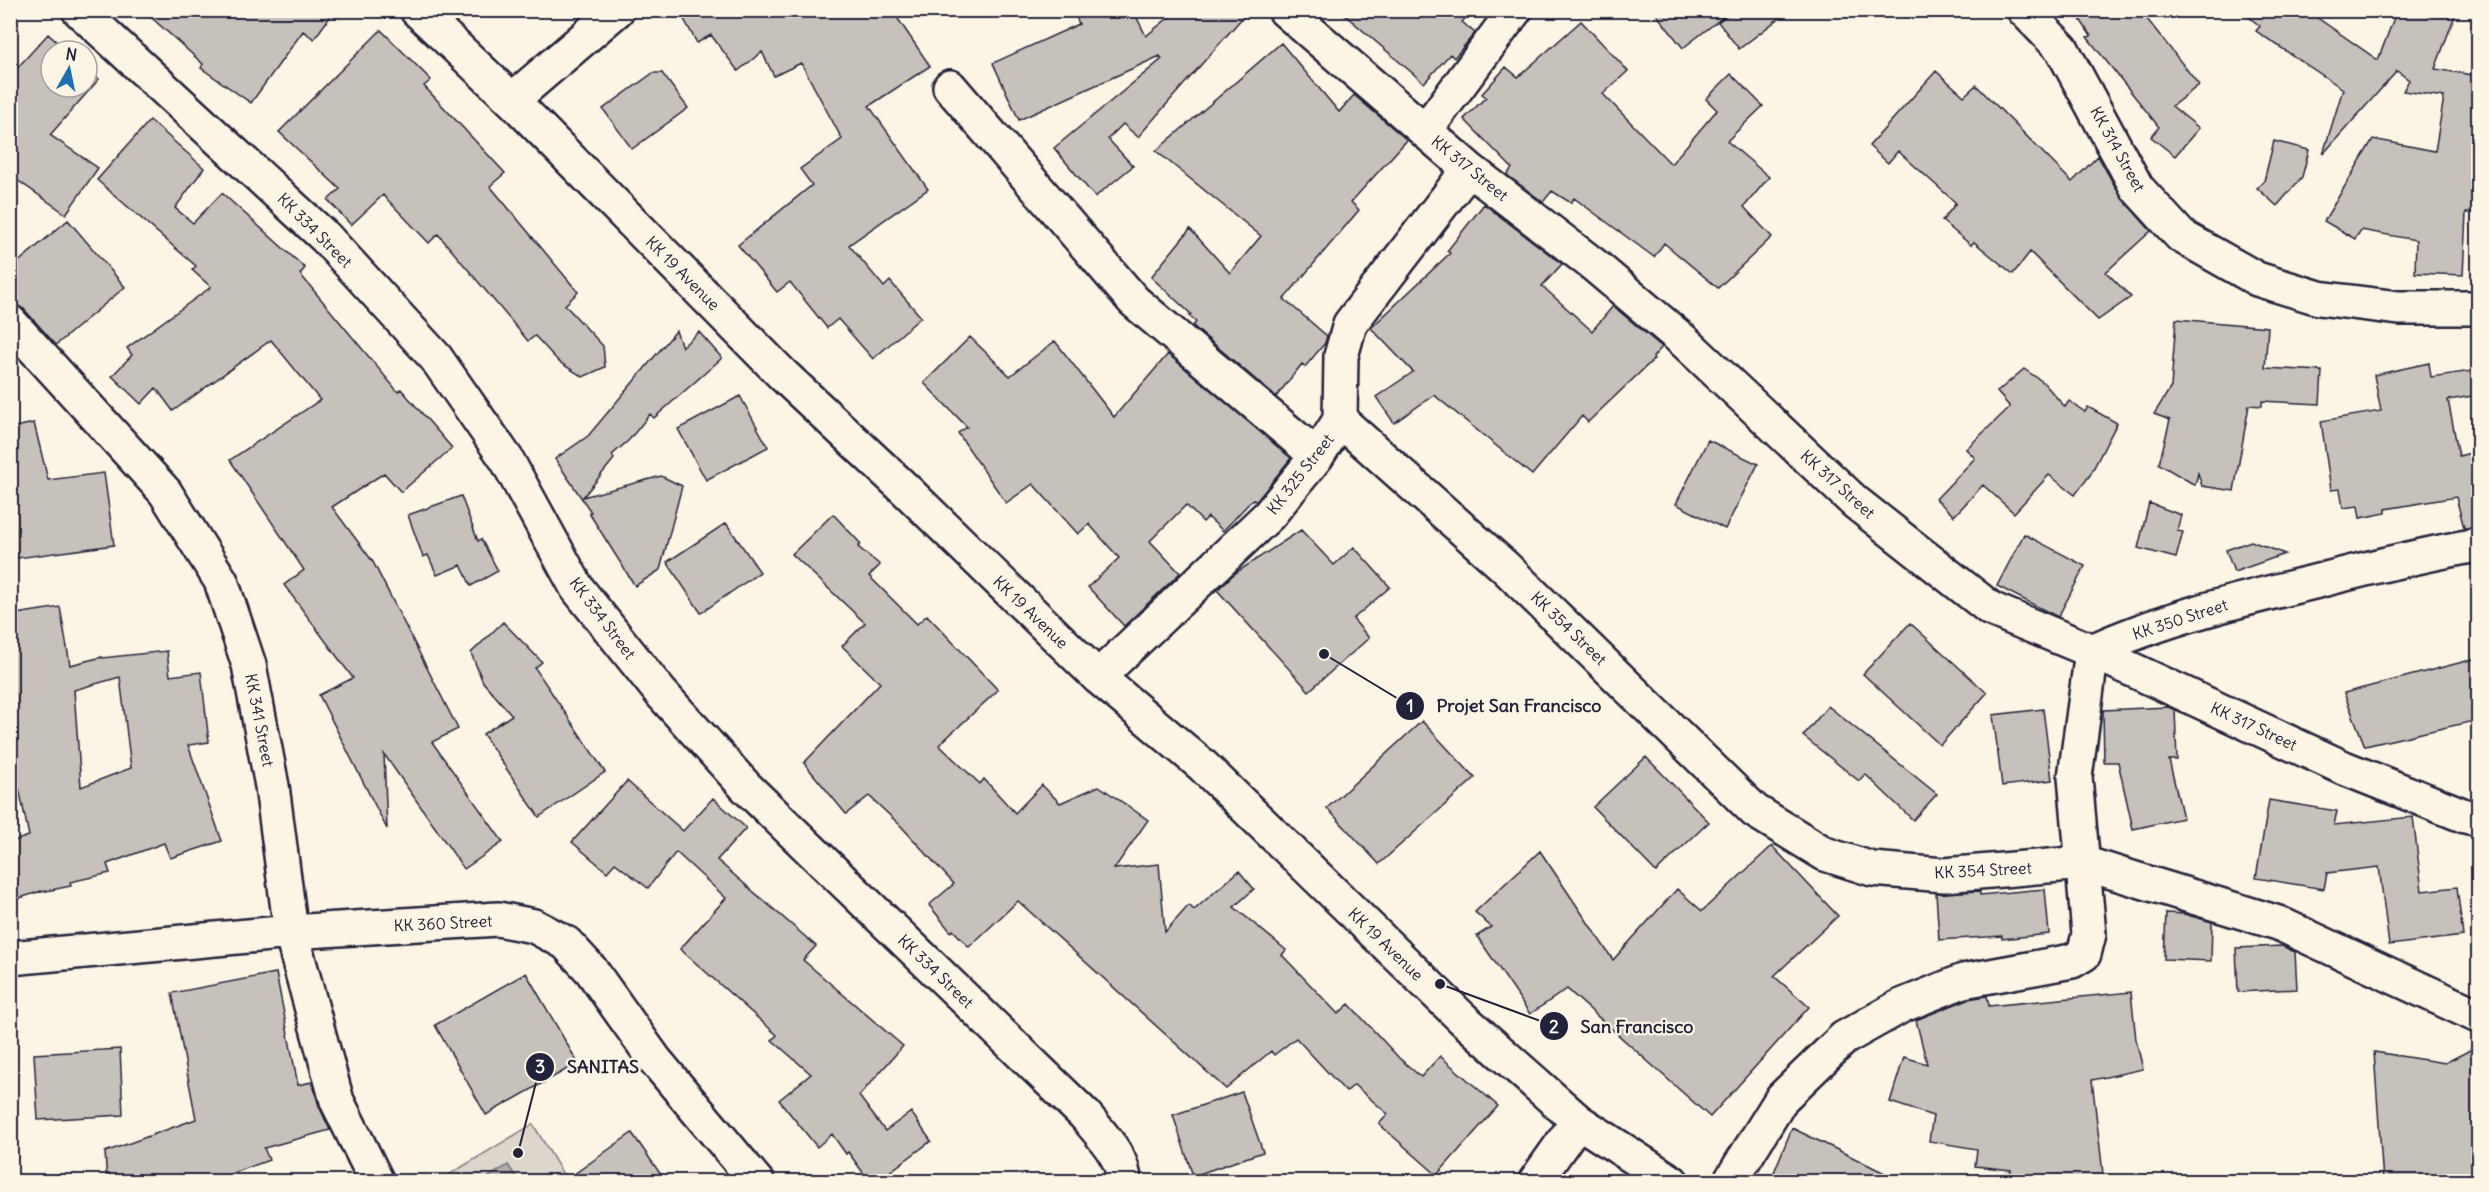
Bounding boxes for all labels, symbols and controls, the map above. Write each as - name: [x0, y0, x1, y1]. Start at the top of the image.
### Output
- north arrow: [39, 39, 99, 99]
- text: N: [64, 43, 78, 65]
- street label: KK 314 Street: [2086, 103, 2150, 196]
- street label: KK 317 Street: [1427, 131, 1513, 205]
- street label: KK 334 Street: [273, 188, 357, 272]
- street label: KK 19 Avenue: [642, 232, 724, 314]
- street label: KK 325 Street: [1262, 429, 1338, 518]
- street label: KK 317 Street: [1797, 445, 1880, 523]
- street label: KK 19 Avenue: [989, 571, 1073, 653]
- street label: KK 334 Street: [566, 573, 641, 663]
- street label: KK 354 Street: [1527, 587, 1611, 670]
- street label: KK 350 Street: [2130, 594, 2231, 644]
- street label: KK 341 Street: [241, 672, 279, 769]
- callout: Projet San Francisco: [1395, 688, 1614, 724]
- text: 1: [1406, 694, 1414, 717]
- text: Projet San Francisco: [1437, 694, 1601, 717]
- street label: KK 317 Street: [2208, 697, 2301, 755]
- street label: KK 354 Street: [1934, 857, 2033, 883]
- street label: KK 19 Avenue: [1344, 903, 1428, 985]
- street label: KK 360 Street: [393, 910, 494, 936]
- street label: KK 334 Street: [894, 930, 978, 1012]
- callout: San Francisco: [1539, 1008, 1705, 1044]
- text: 2: [1549, 1015, 1559, 1038]
- text: San Francisco: [1581, 1015, 1693, 1038]
- callout: SANITAS: [525, 1049, 651, 1085]
- text: 3: [535, 1055, 545, 1078]
- text: SANITAS: [567, 1055, 639, 1078]

